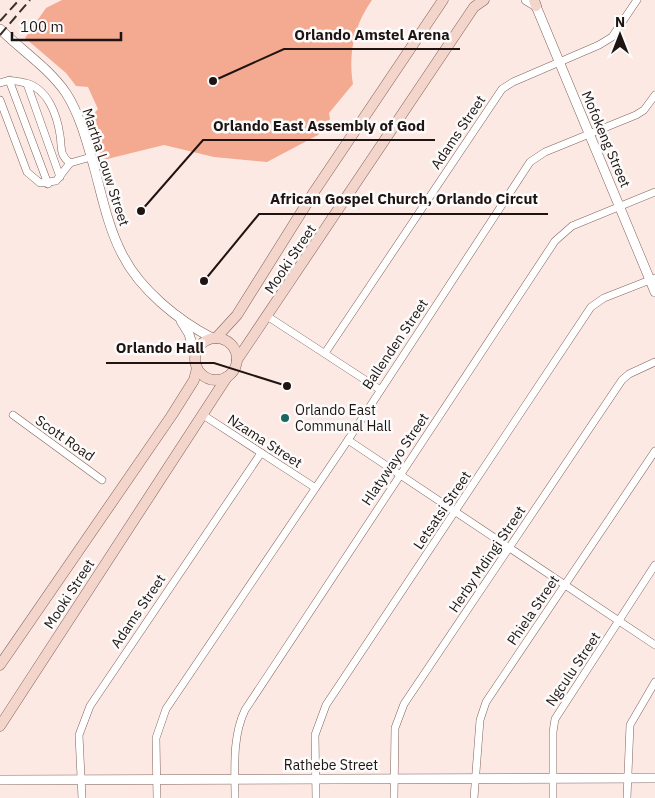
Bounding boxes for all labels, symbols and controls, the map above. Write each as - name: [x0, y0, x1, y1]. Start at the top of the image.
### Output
- scale bar: [12, 10, 121, 42]
- north arrow: [595, 10, 645, 60]
- text: N: [615, 13, 625, 31]
- text: 100 m: [20, 17, 64, 36]
- callout: Orlando Amstel Arena: [284, 19, 460, 49]
- text: Orlando Amstel Arena: [294, 25, 450, 44]
- street label: Mofokeng Street: [578, 88, 635, 190]
- street label: Adams Street: [427, 92, 489, 172]
- street label: Martha Louw Street: [78, 106, 134, 228]
- callout: Orlando East Assembly of God: [203, 110, 435, 140]
- text: Orlando East Assembly of God: [213, 116, 425, 135]
- callout: African Gospel Church, Orlando Circut: [259, 184, 548, 214]
- text: African Gospel Church, Orlando Circut: [270, 189, 538, 208]
- street label: Mooki Street: [260, 221, 320, 297]
- street label: Ballenden Street: [358, 295, 432, 393]
- callout: Orlando Hall: [106, 333, 214, 363]
- text: Orlando Hall: [116, 338, 205, 357]
- place label: Orlando East Communal Hall: [295, 401, 392, 435]
- street label: Hlatywayo Street: [357, 409, 433, 509]
- street label: Nzama Street: [224, 410, 306, 472]
- street label: Scott Road: [32, 411, 98, 465]
- marker: Orlando East Communal Hall: [279, 412, 291, 424]
- street label: Letsatsi Street: [409, 467, 475, 553]
- street label: Herby Mdingi Street: [445, 502, 529, 616]
- street label: Mooki Street: [40, 556, 98, 632]
- street label: Adams Street: [107, 571, 169, 651]
- street label: Phiela Street: [503, 571, 563, 648]
- street label: Ngculu Street: [542, 628, 604, 710]
- street label: Rathebe Street: [284, 756, 378, 774]

